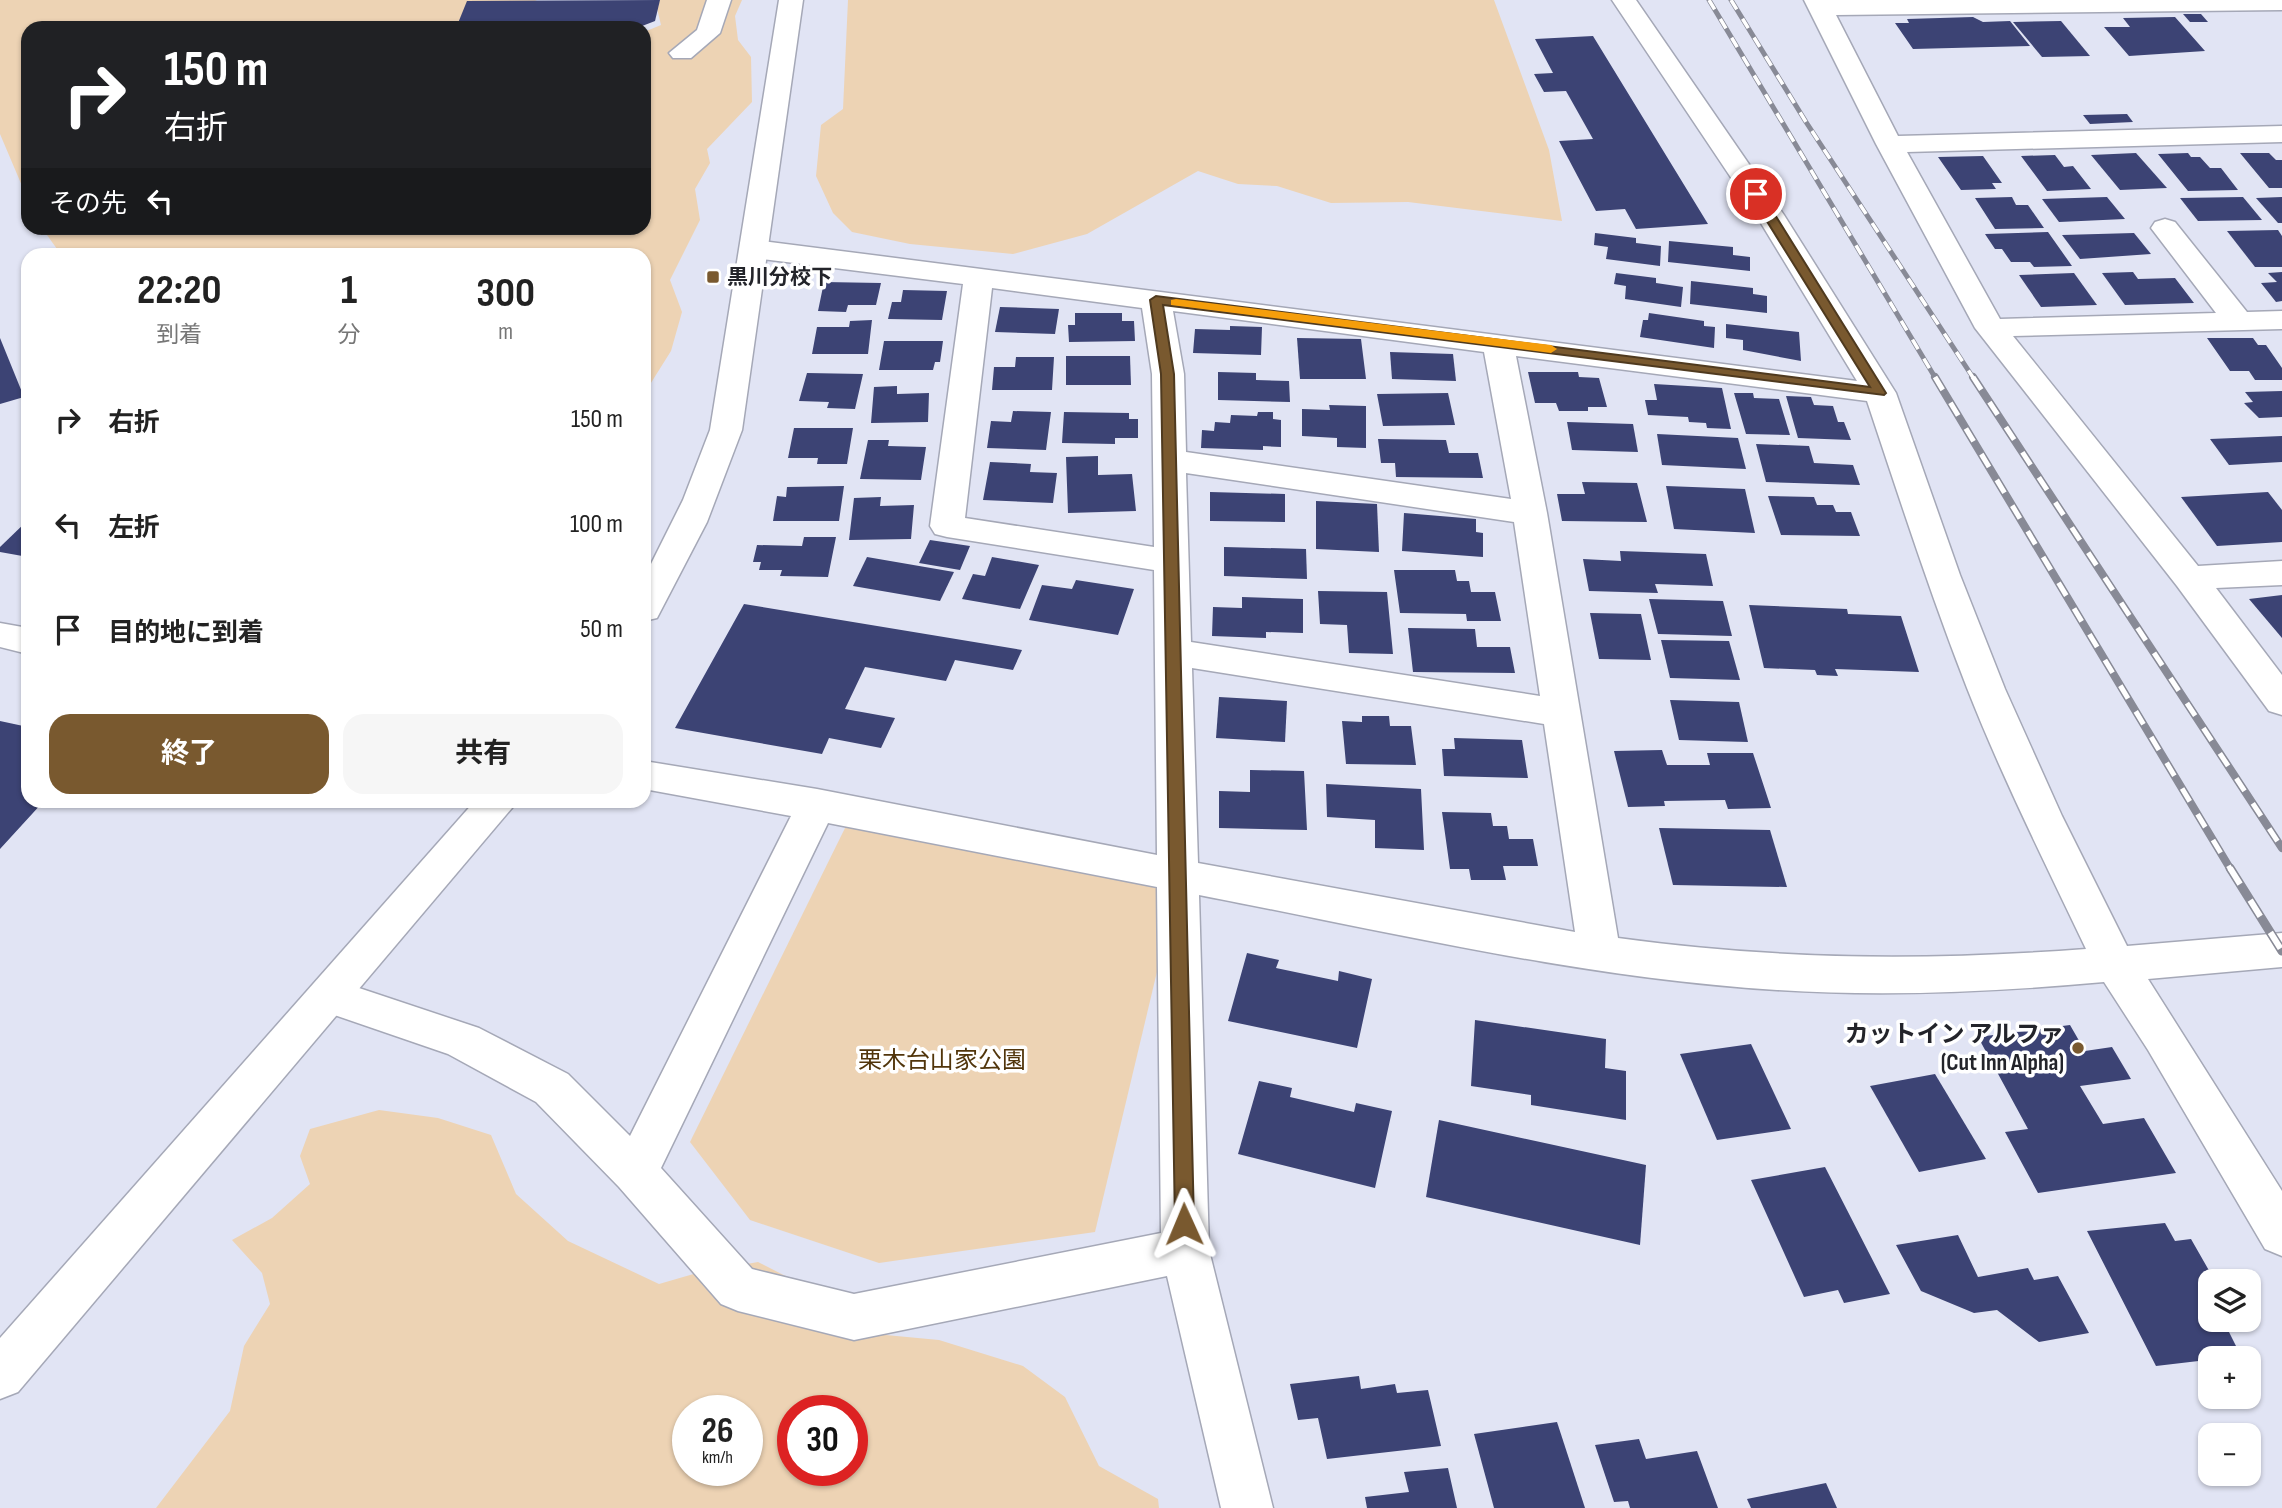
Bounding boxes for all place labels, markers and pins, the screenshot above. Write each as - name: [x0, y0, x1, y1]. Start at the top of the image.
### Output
- pin: [1726, 164, 1786, 224]
- place label: 黒川分校下: [727, 265, 832, 290]
- marker: 黒川分校下: [705, 269, 721, 285]
- place label: カットイン アルファ (Cut Inn Alpha): [1844, 1020, 2064, 1077]
- marker: カットイン アルファ (Cut Inn Alpha): [2070, 1040, 2086, 1056]

